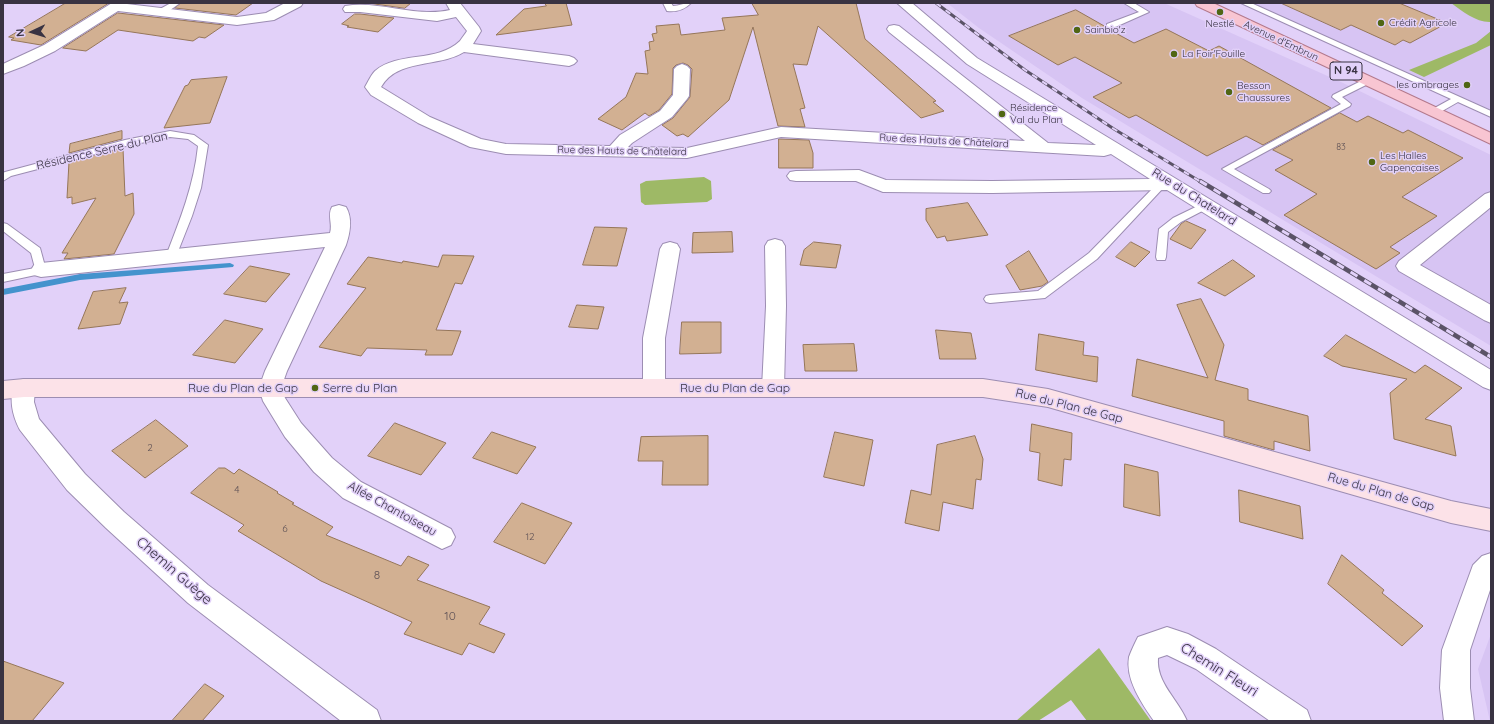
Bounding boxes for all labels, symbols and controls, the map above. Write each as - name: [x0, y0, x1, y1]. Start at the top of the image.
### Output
- marker: Nestlé: [1215, 7, 1225, 17]
- north arrow: [12, 12, 52, 52]
- place label: Crédit Agricole: [1389, 17, 1457, 29]
- place label: Nestlé: [1206, 18, 1234, 30]
- street label: Avenue d'Embrun: [1242, 18, 1320, 64]
- marker: Crédit Agricole: [1376, 18, 1386, 28]
- place label: Sainbio'z: [1085, 24, 1126, 36]
- marker: Sainbio'z: [1072, 25, 1082, 35]
- text: N: [13, 28, 27, 37]
- place label: La Foir'Fouille: [1182, 48, 1245, 60]
- marker: La Foir'Fouille: [1169, 49, 1179, 59]
- road number: N 94: [1330, 62, 1362, 80]
- place label: les ombrages: [1396, 79, 1459, 91]
- place label: Besson Chaussures: [1237, 80, 1290, 104]
- marker: les ombrages: [1462, 80, 1472, 90]
- marker: Besson Chaussures: [1224, 87, 1234, 97]
- place label: Résidence Val du Plan: [1010, 102, 1062, 126]
- marker: Résidence Val du Plan: [997, 109, 1007, 119]
- street label: Résidence Serre du Plan: [35, 129, 169, 173]
- street label: Rue des Hauts de Châtelard: [879, 132, 1009, 150]
- house number: 83: [1336, 142, 1346, 152]
- street label: Rue des Hauts de Châtelard: [557, 144, 687, 158]
- place label: Les Halles Gapençaises: [1380, 150, 1439, 174]
- marker: Les Halles Gapençaises: [1367, 157, 1377, 167]
- street label: Rue du Chatelard: [1149, 165, 1239, 229]
- street label: Rue du Plan de Gap: [188, 381, 298, 395]
- place label: Serre du Plan: [323, 381, 397, 395]
- street label: Rue du Plan de Gap: [680, 381, 790, 395]
- marker: Serre du Plan: [310, 383, 320, 393]
- street label: Rue du Plan de Gap: [1014, 386, 1124, 426]
- house number: 2: [147, 442, 153, 454]
- street label: Rue du Plan de Gap: [1326, 470, 1436, 514]
- street label: Allée Chantoiseau: [345, 479, 439, 539]
- house number: 4: [234, 484, 240, 496]
- house number: 6: [282, 523, 288, 535]
- house number: 12: [525, 531, 535, 543]
- street label: Chemin Guège: [133, 534, 215, 608]
- house number: 8: [374, 568, 380, 582]
- house number: 10: [444, 609, 456, 623]
- street label: Chemin Fleuri: [1177, 640, 1261, 700]

